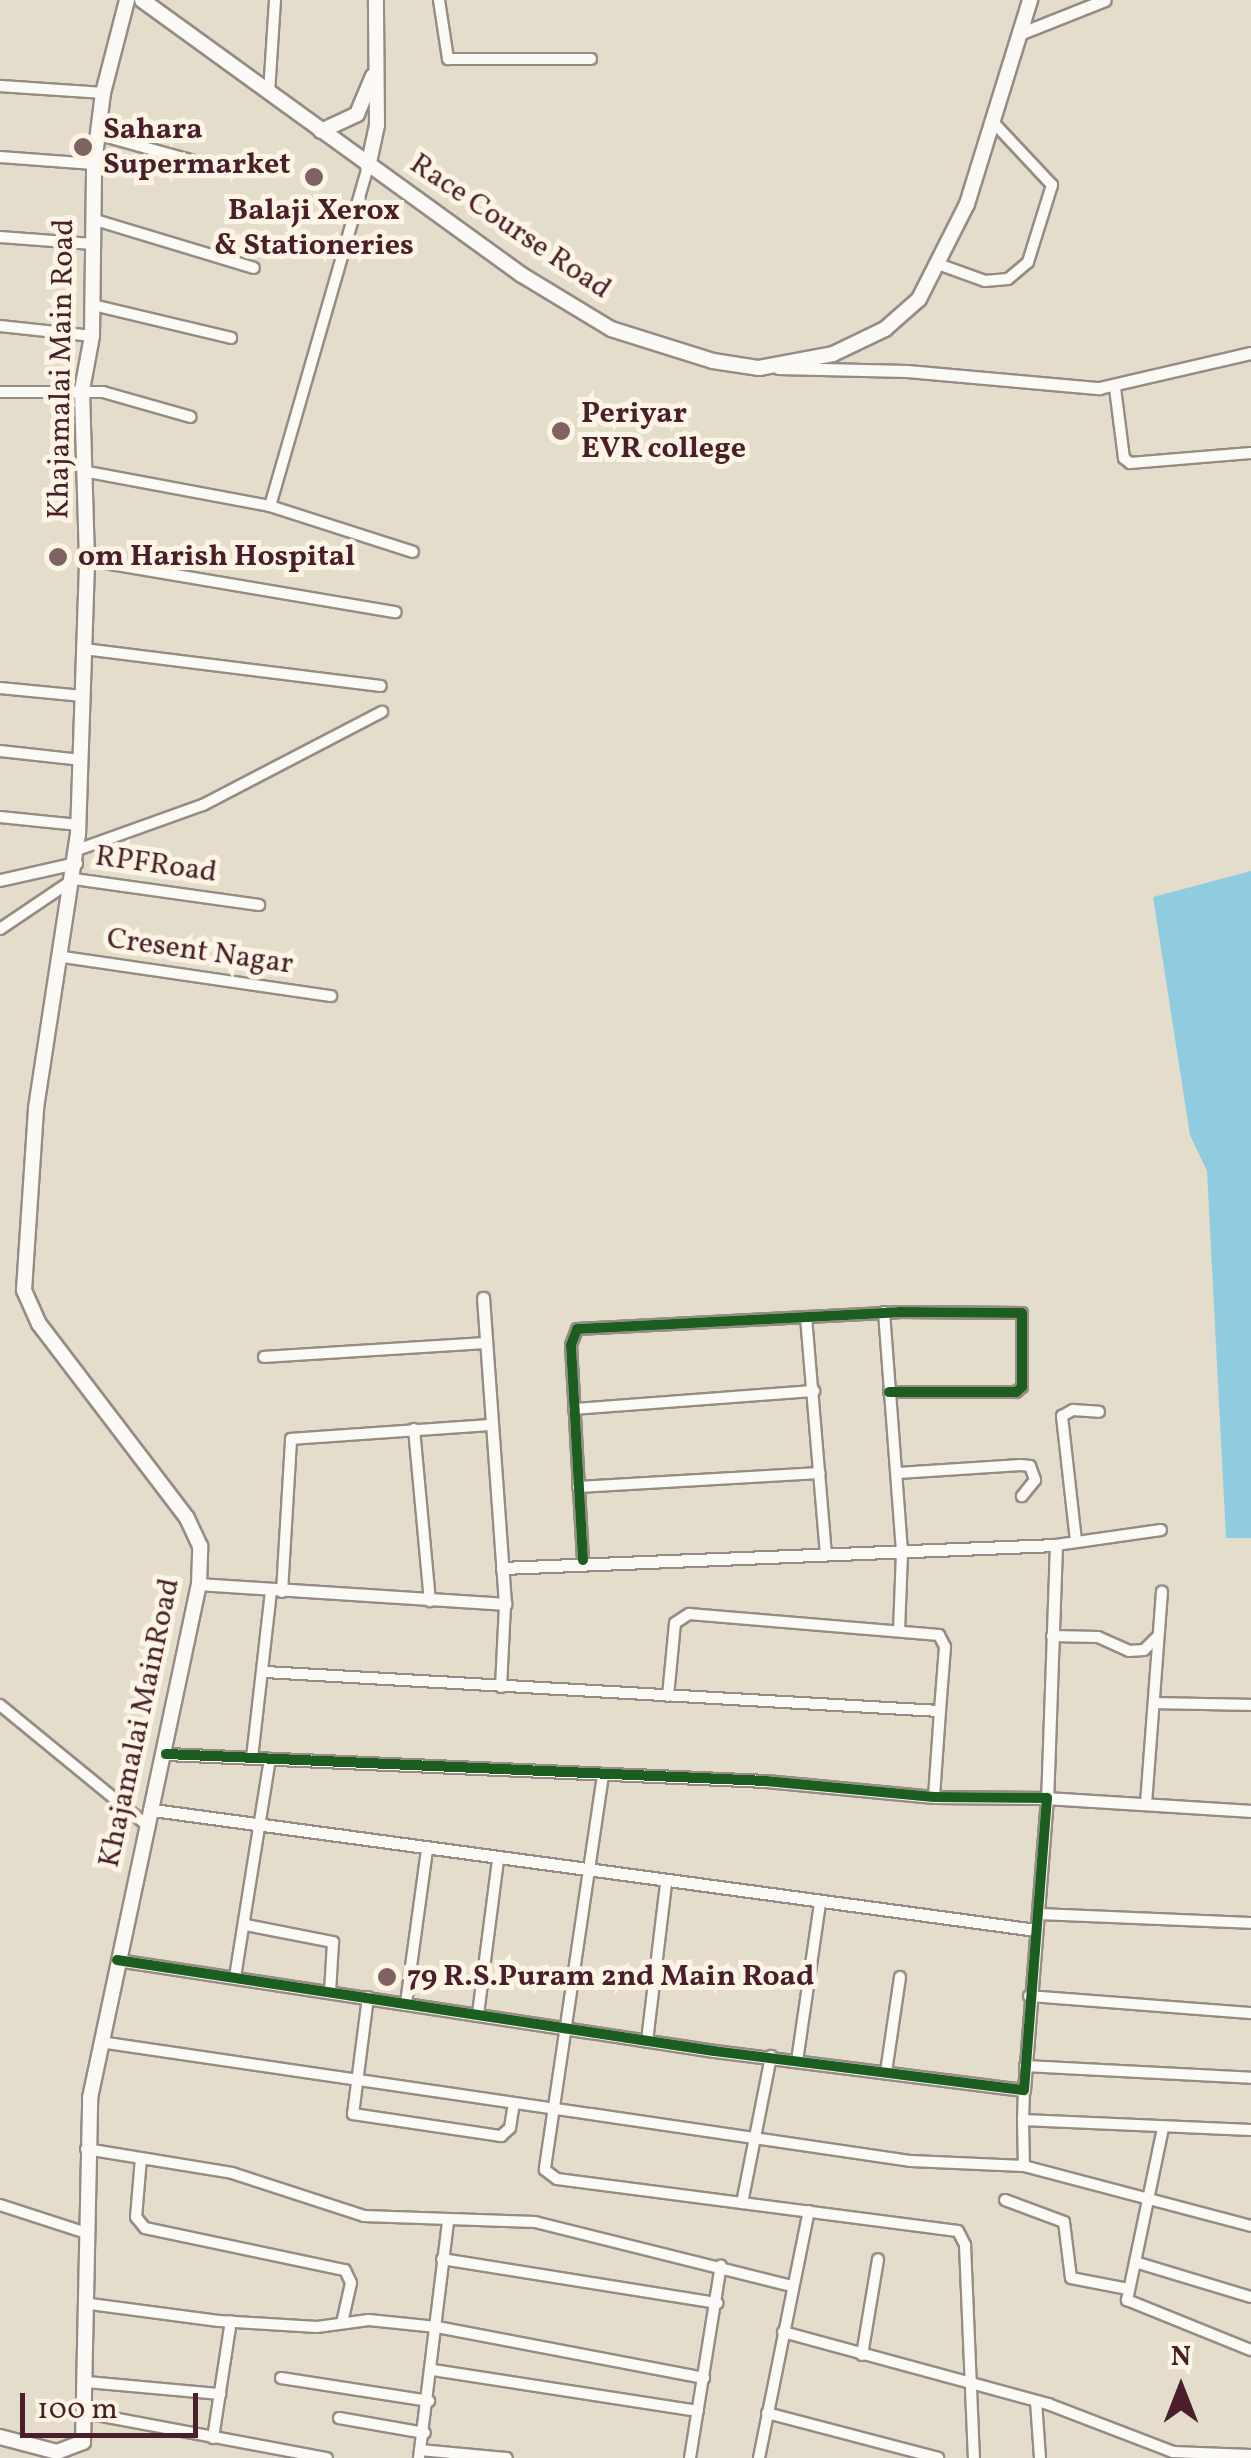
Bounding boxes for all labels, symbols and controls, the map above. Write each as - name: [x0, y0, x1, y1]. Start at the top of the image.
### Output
- place label: Sahara Supermarket: [103, 112, 291, 182]
- marker: Sahara Supermarket: [72, 136, 94, 158]
- street label: Race Course Road: [403, 146, 617, 308]
- marker: Balaji Xerox & Stationeries: [303, 166, 325, 188]
- place label: Balaji Xerox & Stationeries: [214, 193, 414, 264]
- street label: Khajamalai Main Road: [41, 218, 83, 520]
- place label: Periyar EVR college: [581, 396, 746, 466]
- marker: Periyar EVR college: [550, 420, 572, 442]
- place label: om Harish Hospital: [78, 539, 355, 575]
- marker: om Harish Hospital: [47, 546, 69, 568]
- street label: RPFRoad: [93, 839, 219, 891]
- street label: Cresent Nagar: [104, 921, 296, 983]
- street label: Khajamalai MainRoad: [92, 1575, 188, 1871]
- place label: 79 R.S.Puram 2nd Main Road: [407, 1959, 814, 1995]
- marker: 79 R.S.Puram 2nd Main Road: [376, 1966, 398, 1988]
- north arrow: [1131, 2338, 1231, 2438]
- text: N: [1171, 2338, 1191, 2377]
- scale bar: [25, 2373, 202, 2435]
- text: 100 m: [37, 2389, 118, 2431]

